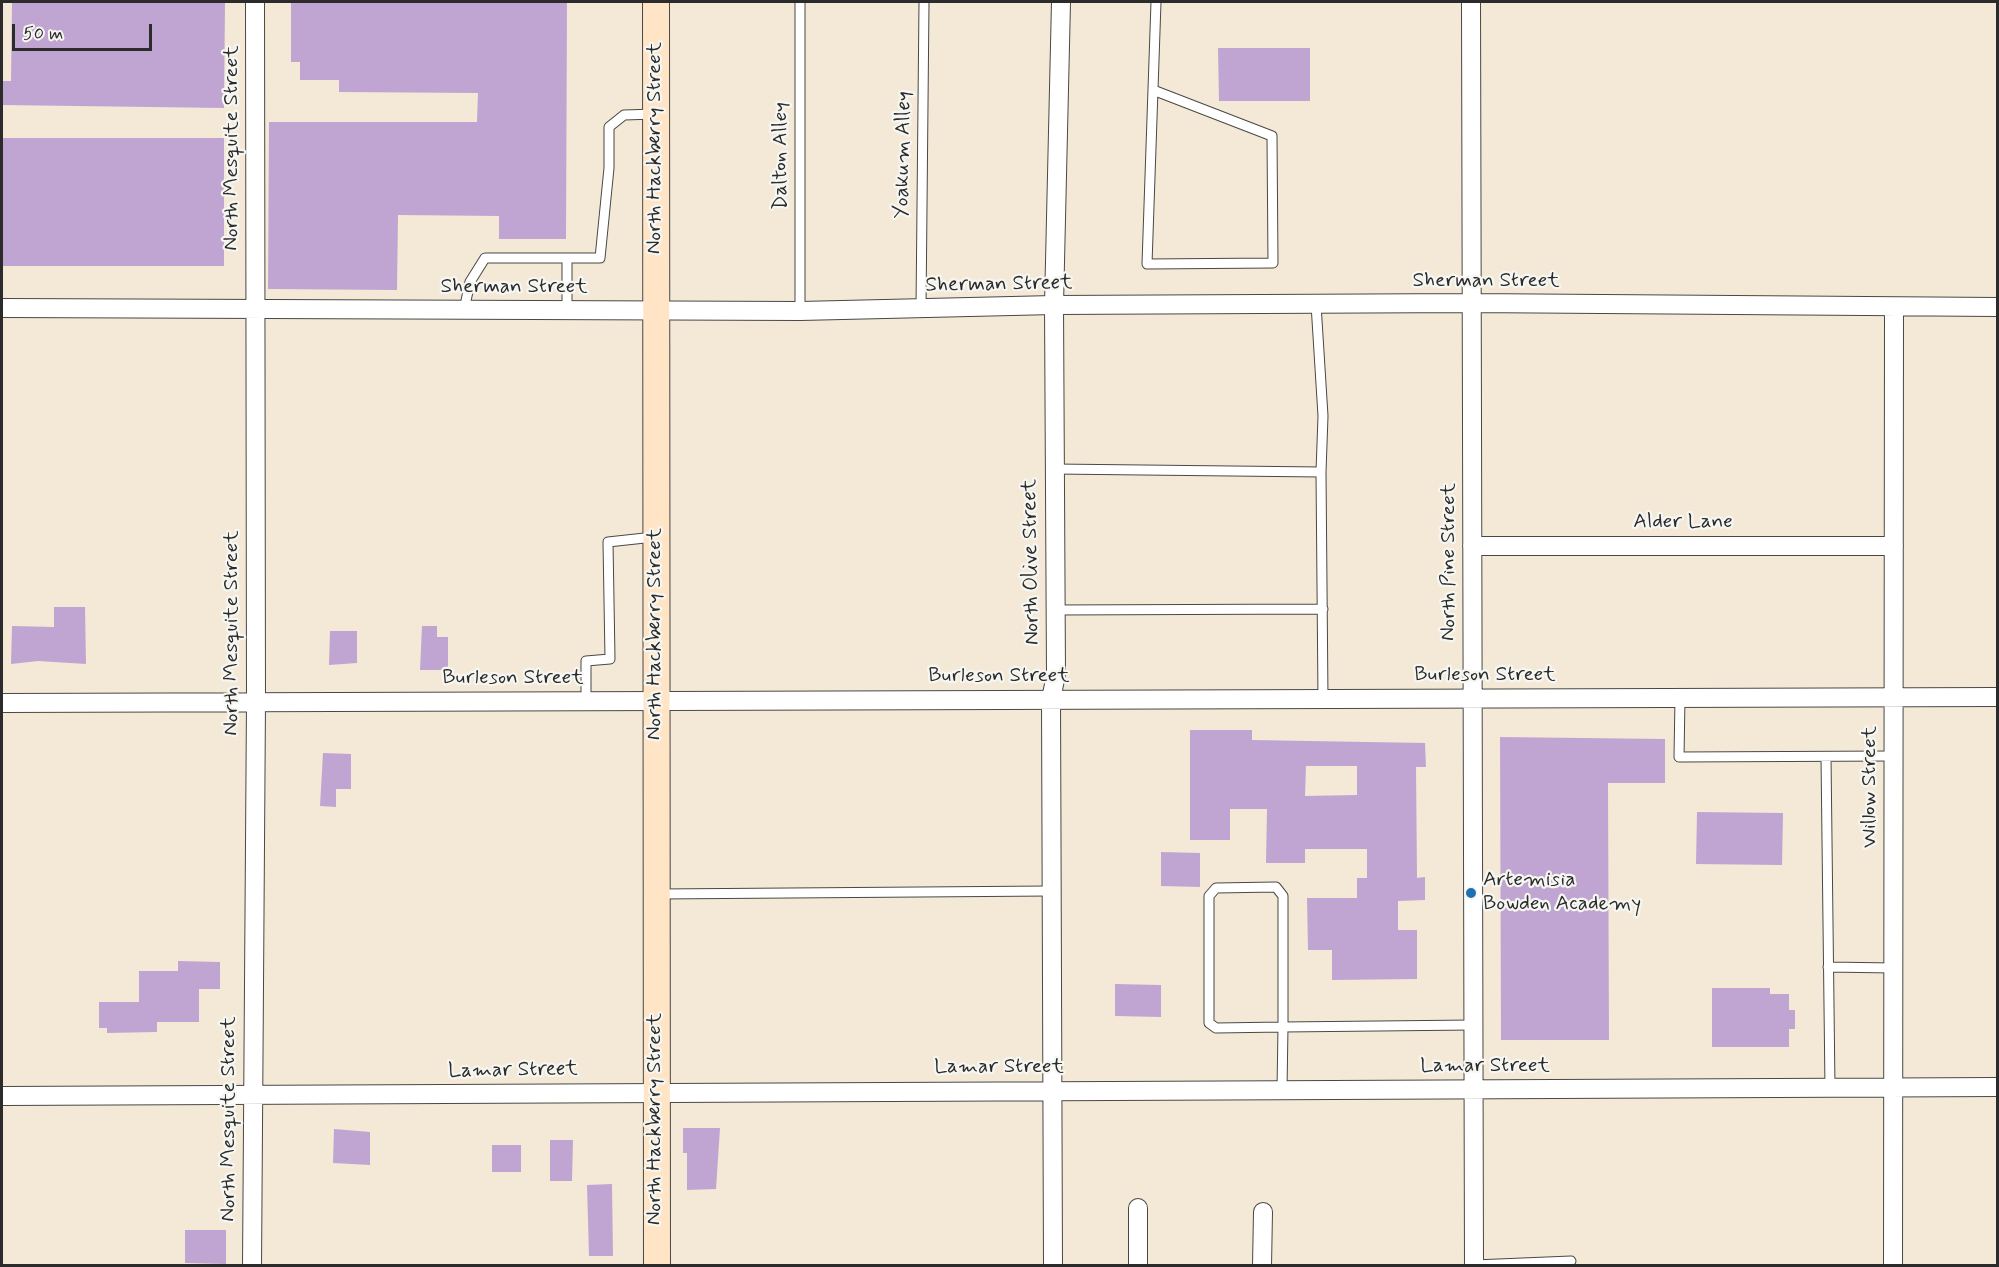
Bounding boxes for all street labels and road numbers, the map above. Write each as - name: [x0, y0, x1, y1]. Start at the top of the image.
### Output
- street label: North Hackberry Street: [643, 42, 669, 254]
- street label: North Mesquite Street: [220, 45, 246, 251]
- street label: Yoakum Alley: [890, 91, 918, 219]
- street label: Dalton Alley: [769, 102, 795, 210]
- street label: Sherman Street: [1412, 269, 1560, 295]
- street label: Sherman Street: [925, 271, 1073, 299]
- street label: Sherman Street: [440, 275, 588, 301]
- street label: North Olive Street: [1018, 479, 1046, 645]
- street label: North Pine Street: [1437, 483, 1463, 641]
- street label: Alder Lane: [1633, 510, 1733, 536]
- street label: North Hackberry Street: [643, 528, 669, 740]
- street label: North Mesquite Street: [220, 530, 246, 736]
- street label: Burleson Street: [1414, 663, 1556, 689]
- street label: Burleson Street: [928, 664, 1070, 690]
- street label: Burleson Street: [442, 666, 584, 692]
- street label: Willow Street: [1858, 726, 1884, 848]
- street label: North Hackberry Street: [643, 1013, 669, 1225]
- street label: North Mesquite Street: [217, 1016, 243, 1222]
- street label: Lamar Street: [1420, 1054, 1550, 1080]
- street label: Lamar Street: [934, 1055, 1064, 1081]
- street label: Lamar Street: [448, 1057, 578, 1085]

